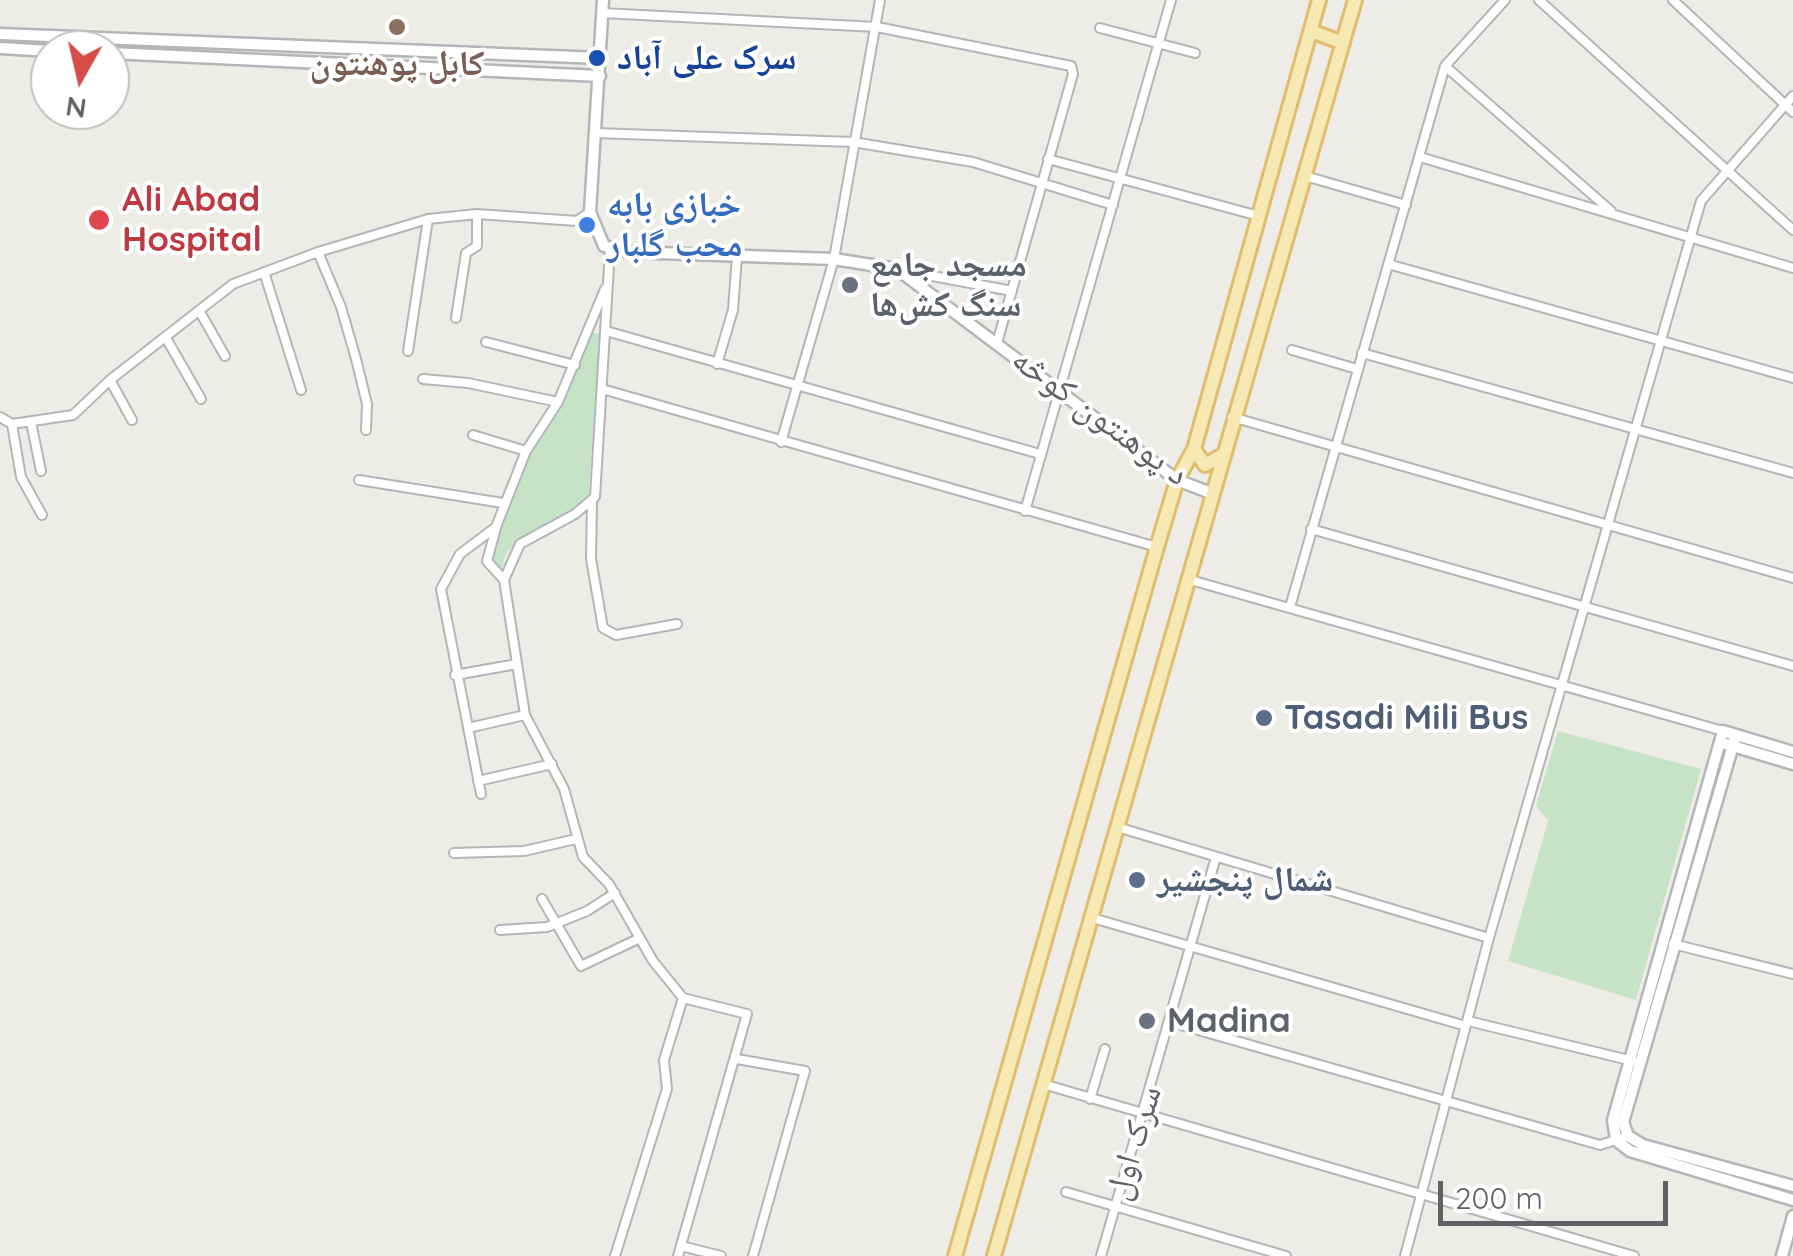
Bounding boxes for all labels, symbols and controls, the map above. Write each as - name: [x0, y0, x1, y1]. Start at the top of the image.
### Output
- marker: کابل پوهنتون: [386, 16, 408, 38]
- north arrow: [30, 30, 130, 130]
- place label: سرک علی آباد: [617, 37, 797, 79]
- place label: کابل پوهنتون: [310, 43, 484, 85]
- marker: سرک علی آباد: [586, 47, 608, 69]
- text: N: [63, 89, 89, 127]
- place label: Ali Abad Hospital: [122, 179, 262, 261]
- place label: خبازی بابه محب گلبار: [607, 184, 743, 266]
- marker: Ali Abad Hospital: [86, 207, 112, 233]
- marker: خبازی بابه محب گلبار: [576, 214, 598, 236]
- place label: مسجد جامع سنگ کش‌ها: [870, 244, 1027, 326]
- marker: مسجد جامع سنگ کش‌ها: [839, 274, 861, 296]
- street label: د پوهنتون کوڅه: [1003, 339, 1197, 495]
- place label: Tasadi Mili Bus: [1284, 697, 1528, 739]
- marker: Tasadi Mili Bus: [1253, 707, 1275, 729]
- place label: شمال پنجشیر: [1157, 859, 1333, 901]
- marker: شمال پنجشیر: [1126, 869, 1148, 891]
- place label: Madina: [1167, 1000, 1291, 1042]
- marker: Madina: [1136, 1010, 1158, 1032]
- street label: سرک‌ اول: [1097, 1081, 1171, 1205]
- scale bar: [1443, 1161, 1673, 1223]
- text: 200 m: [1455, 1179, 1543, 1217]

